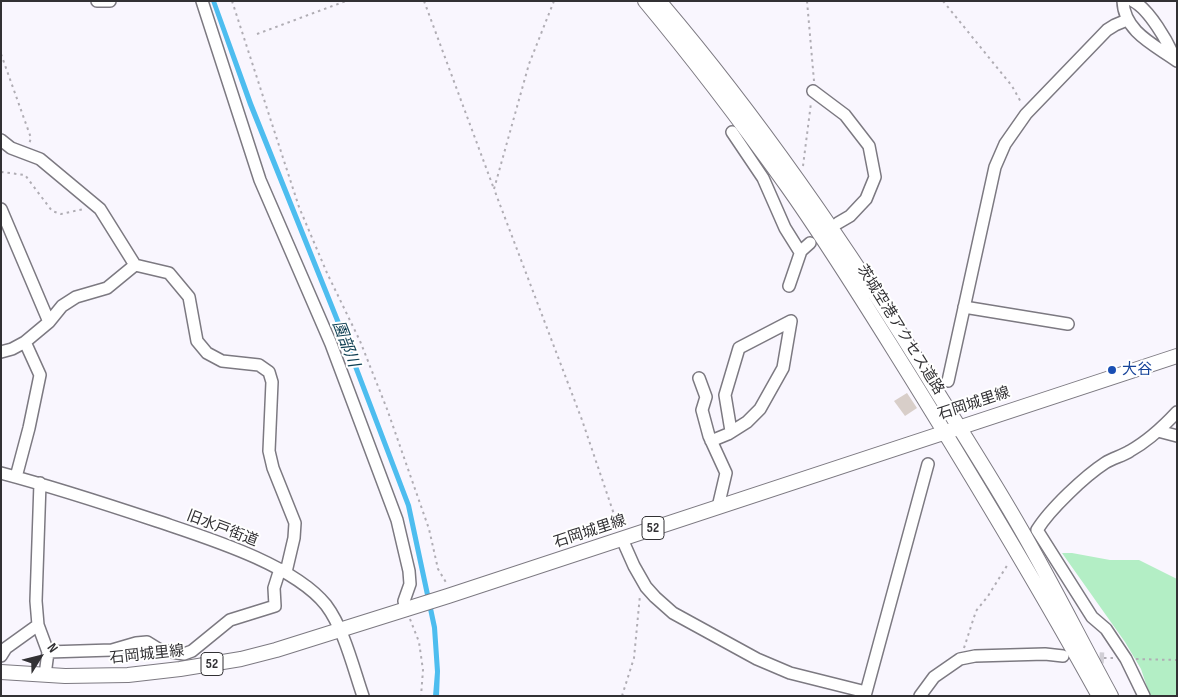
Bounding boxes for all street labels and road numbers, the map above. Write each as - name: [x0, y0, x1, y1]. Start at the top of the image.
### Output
- street label: 茨城空港アクセス道路: [853, 262, 947, 398]
- street label: 石岡城里線: [936, 384, 1012, 424]
- street label: 旧水戸街道: [184, 507, 260, 551]
- street label: 石岡城里線: [552, 512, 628, 552]
- road number: 52: [642, 516, 664, 540]
- street label: 石岡城里線: [109, 642, 185, 668]
- road number: 52: [201, 652, 223, 676]

